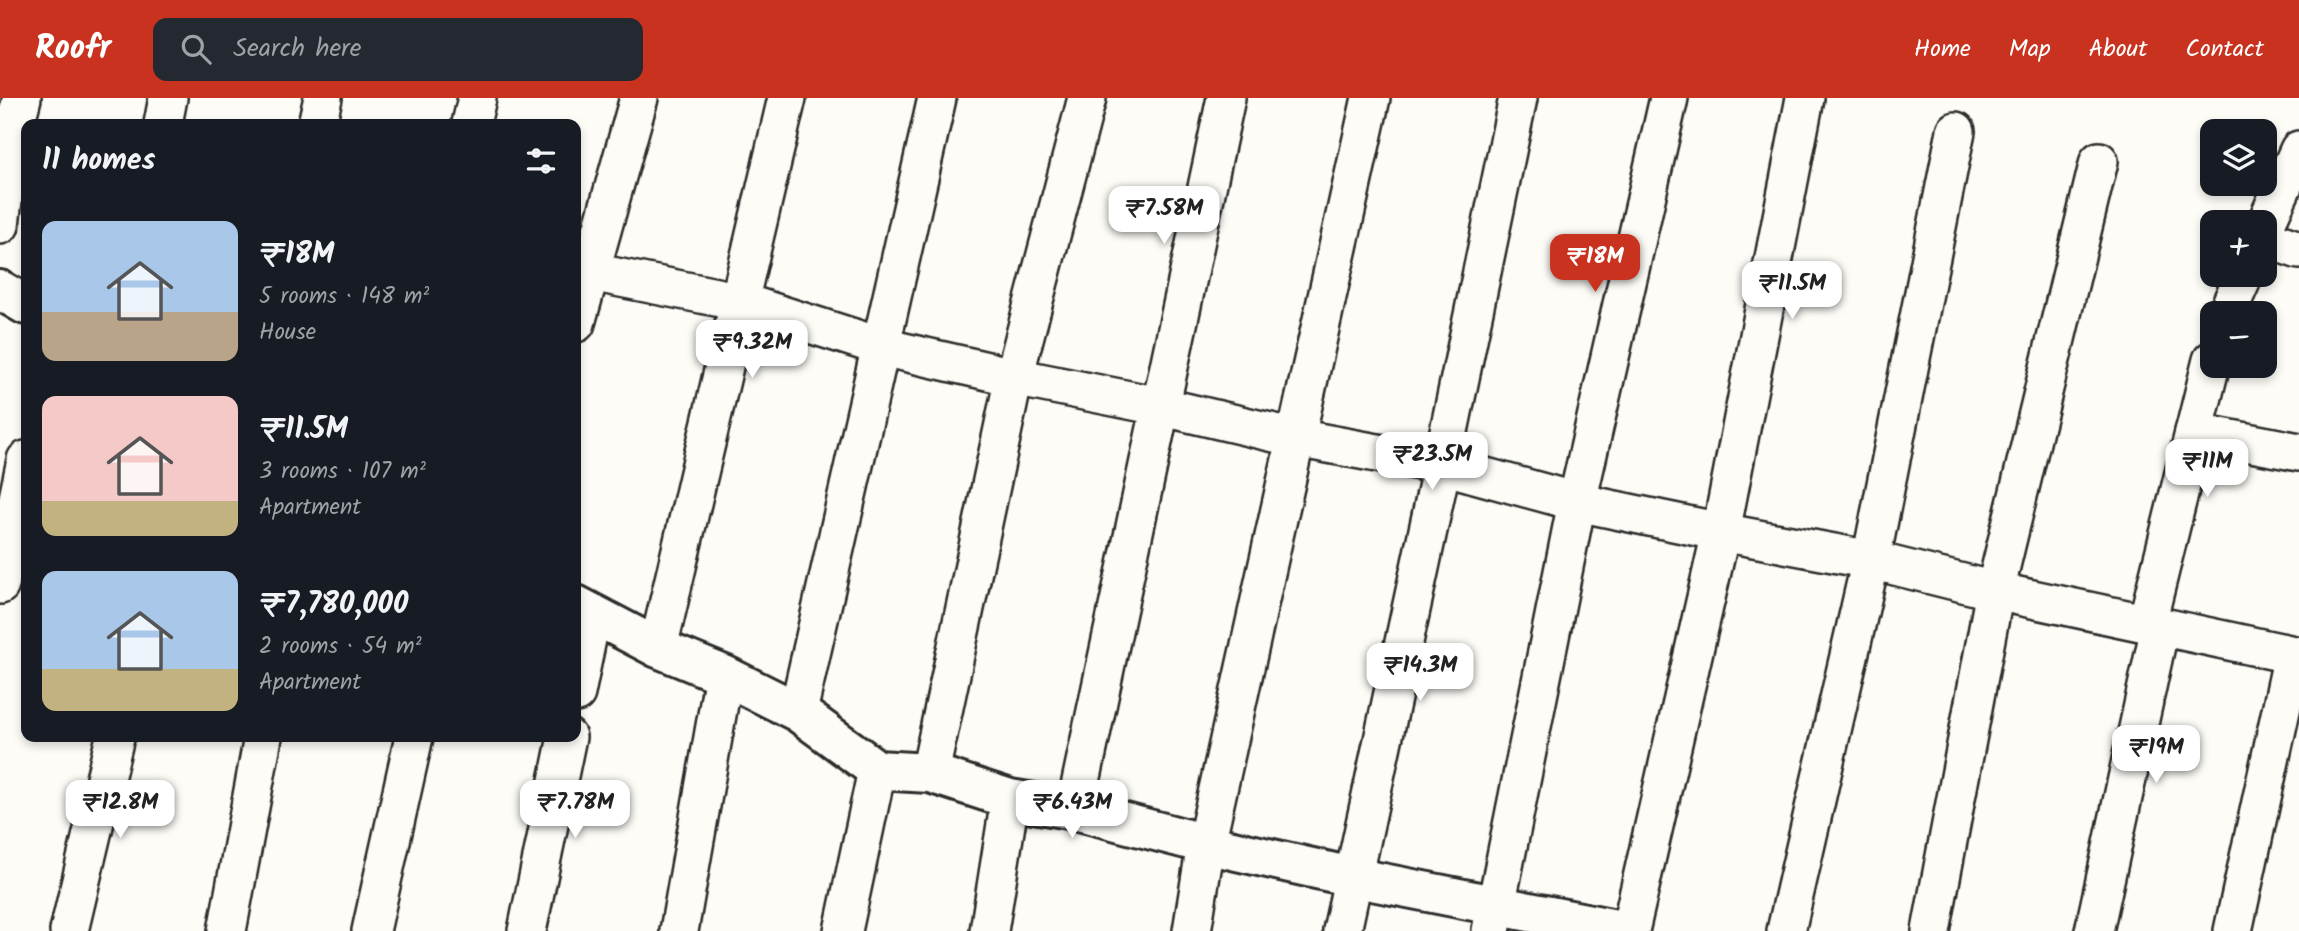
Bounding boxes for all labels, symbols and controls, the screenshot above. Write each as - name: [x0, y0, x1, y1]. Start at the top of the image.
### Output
- search box: [153, 18, 643, 81]
- text: Roofr: [35, 23, 111, 76]
- text: Search here: [233, 28, 361, 70]
- icon: search: [177, 30, 215, 68]
- text: Home: [1914, 30, 1971, 69]
- text: Map: [2009, 30, 2051, 69]
- text: About: [2089, 30, 2147, 69]
- text: Contact: [2185, 30, 2264, 69]
- map controls: [2200, 119, 2277, 378]
- button: layers: [2200, 119, 2277, 196]
- text: 11 homes: [42, 137, 155, 185]
- icon: filters: [522, 142, 560, 180]
- pin: ₹7.58M: [1107, 186, 1221, 246]
- text: ₹7.58M: [1125, 191, 1203, 227]
- button: +: [2200, 210, 2277, 287]
- text: ₹18M: [259, 231, 335, 279]
- pin: ₹18M: [1554, 234, 1636, 294]
- text: ₹18M: [1566, 239, 1624, 275]
- icon: home: [98, 249, 182, 333]
- pin: ₹11.5M: [1735, 262, 1849, 321]
- text: ₹11.5M: [1758, 266, 1826, 302]
- text: 5 rooms · 148 m²: [259, 279, 429, 315]
- button: −: [2200, 301, 2277, 378]
- text: House: [259, 315, 316, 351]
- pin: ₹9.32M: [695, 320, 809, 380]
- text: ₹9.32M: [712, 325, 792, 361]
- text: ₹11.5M: [259, 406, 348, 454]
- icon: home: [98, 424, 182, 508]
- pin: ₹23.5M: [1375, 432, 1489, 492]
- text: ₹23.5M: [1392, 437, 1472, 473]
- pin: ₹11M: [2166, 440, 2248, 499]
- text: ₹11M: [2181, 444, 2233, 480]
- text: 3 rooms · 107 m²: [259, 454, 426, 490]
- text: Apartment: [259, 490, 361, 526]
- text: ₹7,780,000: [259, 581, 408, 629]
- icon: home: [98, 599, 182, 683]
- text: 2 rooms · 54 m²: [259, 629, 422, 665]
- pin: ₹14.3M: [1363, 644, 1477, 703]
- text: ₹14.3M: [1383, 648, 1457, 684]
- text: Apartment: [259, 665, 361, 701]
- pin: ₹19M: [2115, 726, 2197, 785]
- text: ₹19M: [2128, 730, 2184, 766]
- pin: ₹12.8M: [63, 780, 177, 840]
- pin: ₹7.78M: [518, 780, 632, 840]
- pin: ₹6.43M: [1015, 780, 1129, 840]
- text: ₹12.8M: [82, 785, 158, 821]
- text: ₹7.78M: [536, 785, 614, 821]
- text: ₹6.43M: [1032, 785, 1112, 821]

